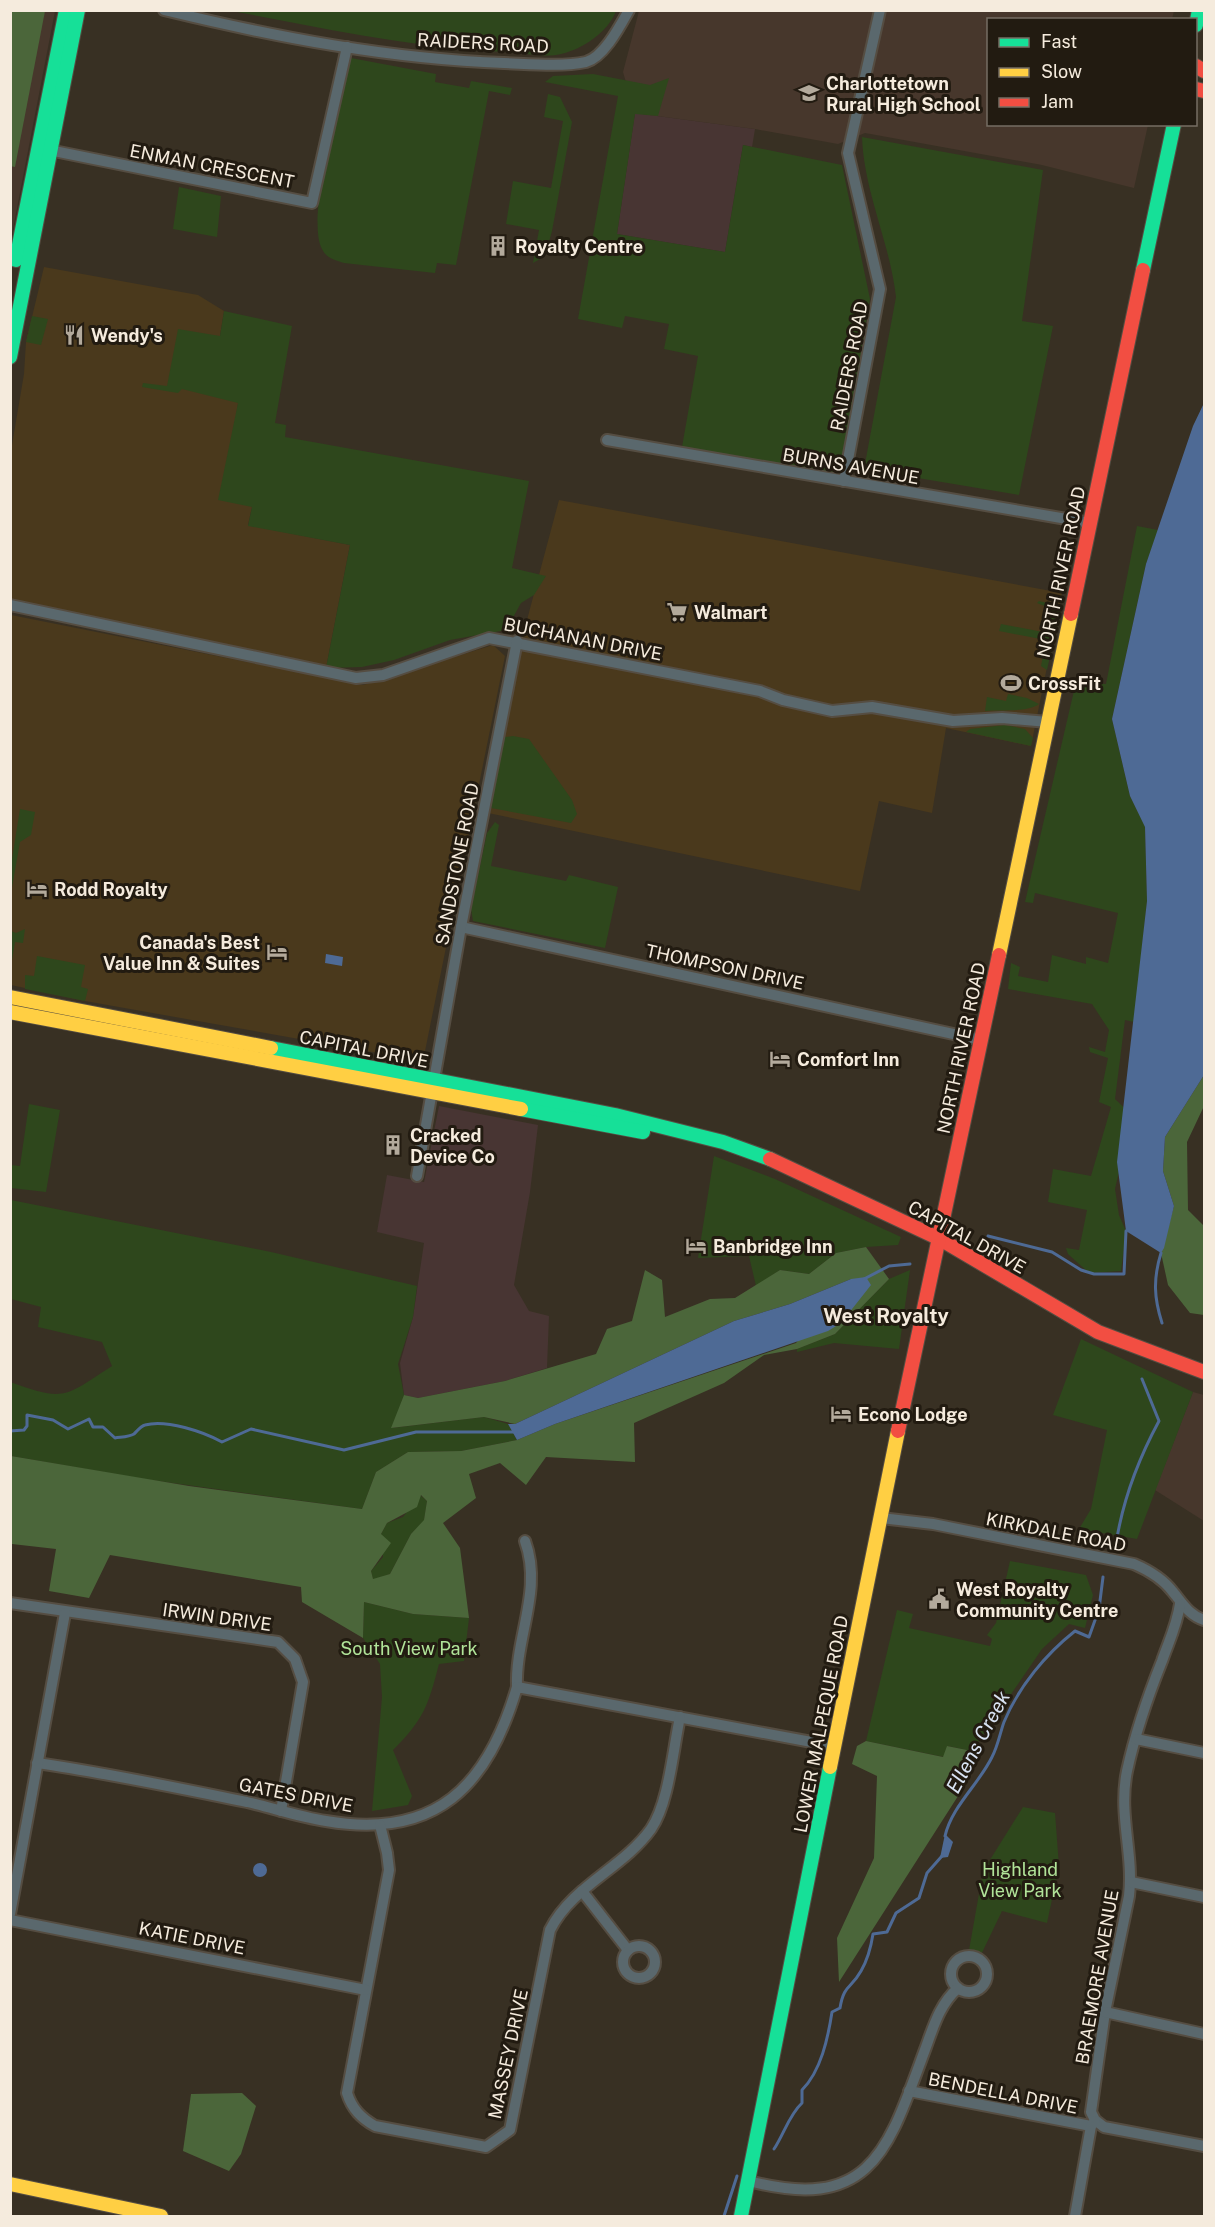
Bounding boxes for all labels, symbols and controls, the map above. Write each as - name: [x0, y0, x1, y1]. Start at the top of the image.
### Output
- legend: [987, 18, 1197, 126]
- street label: RAIDERS ROAD: [417, 29, 549, 57]
- text: Fast: [1041, 31, 1077, 52]
- text: Slow: [1041, 61, 1082, 82]
- place label: Charlottetown Rural High School: [826, 73, 981, 115]
- school or university icon: Charlottetown Rural High School: [797, 81, 821, 105]
- text: Jam: [1041, 91, 1074, 112]
- street label: ENMAN CRESCENT: [128, 140, 296, 192]
- building icon: Royalty Centre: [486, 234, 510, 258]
- place label: Royalty Centre: [515, 236, 643, 257]
- street label: RAIDERS ROAD: [826, 299, 872, 433]
- restaurant icon: Wendy's: [62, 323, 86, 347]
- place label: Wendy's: [91, 325, 163, 346]
- street label: BURNS AVENUE: [781, 444, 921, 488]
- street label: NORTH RIVER ROAD: [1033, 484, 1089, 660]
- supermarket icon: Walmart: [665, 600, 689, 624]
- place label: Walmart: [694, 602, 768, 623]
- street label: BUCHANAN DRIVE: [502, 613, 664, 665]
- sports icon: CrossFit: [999, 671, 1023, 695]
- place label: CrossFit: [1028, 673, 1101, 694]
- street label: SANDSTONE ROAD: [431, 781, 483, 947]
- hotel icon: Rodd Royalty: [25, 877, 49, 901]
- place label: Rodd Royalty: [54, 879, 168, 900]
- place label: Canada's Best Value Inn & Suites: [103, 932, 260, 974]
- hotel icon: Canada's Best Value Inn & Suites: [265, 940, 289, 964]
- street label: THOMPSON DRIVE: [644, 940, 806, 994]
- street label: NORTH RIVER ROAD: [933, 960, 989, 1136]
- street label: CAPITAL DRIVE: [298, 1026, 430, 1072]
- hotel icon: Comfort Inn: [768, 1047, 792, 1071]
- place label: Comfort Inn: [797, 1049, 900, 1070]
- place label: Cracked Device Co: [410, 1125, 495, 1167]
- building icon: Cracked Device Co: [381, 1133, 405, 1157]
- street label: CAPITAL DRIVE: [905, 1196, 1029, 1278]
- hotel icon: Banbridge Inn: [684, 1234, 708, 1258]
- place label: Banbridge Inn: [713, 1236, 833, 1257]
- district label: West Royalty: [823, 1304, 949, 1328]
- hotel icon: Econo Lodge: [829, 1402, 853, 1426]
- place label: Econo Lodge: [858, 1404, 968, 1425]
- street label: KIRKDALE ROAD: [984, 1508, 1128, 1556]
- place label: West Royalty Community Centre: [956, 1579, 1118, 1621]
- public building icon: West Royalty Community Centre: [927, 1587, 951, 1611]
- street label: IRWIN DRIVE: [161, 1599, 273, 1635]
- street label: LOWER MALPEQUE ROAD: [790, 1614, 852, 1834]
- park label: South View Park: [340, 1638, 478, 1659]
- water label: Ellens Creek: [941, 1687, 1015, 1797]
- street label: GATES DRIVE: [237, 1774, 355, 1816]
- park label: Highland View Park: [978, 1859, 1062, 1901]
- street label: BRAEMORE AVENUE: [1071, 1888, 1123, 2066]
- street label: KATIE DRIVE: [137, 1917, 247, 1959]
- street label: MASSEY DRIVE: [484, 1987, 532, 2121]
- street label: BENDELLA DRIVE: [926, 2068, 1080, 2118]

